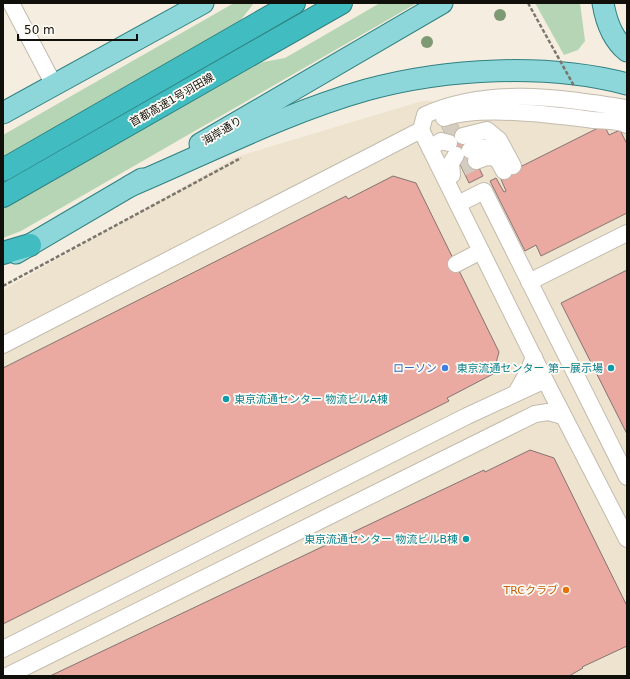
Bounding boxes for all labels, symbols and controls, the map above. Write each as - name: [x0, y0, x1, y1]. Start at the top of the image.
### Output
- scale bar: [18, 16, 137, 42]
- text: 50 m: [24, 23, 55, 37]
- street label: 首都高速1号羽田線: [128, 71, 216, 129]
- street label: 海岸通り: [200, 114, 244, 148]
- place label: ローソン: [393, 362, 437, 375]
- place label: 東京流通センター 第一展示場: [457, 362, 603, 375]
- marker: ローソン: [440, 363, 450, 373]
- marker: 東京流通センター 第一展示場: [606, 363, 616, 373]
- place label: 東京流通センター 物流ビルA棟: [234, 393, 388, 406]
- marker: 東京流通センター 物流ビルA棟: [221, 394, 231, 404]
- place label: 東京流通センター 物流ビルB棟: [304, 533, 458, 546]
- marker: 東京流通センター 物流ビルB棟: [461, 534, 471, 544]
- place label: TRCクラブ: [503, 584, 558, 597]
- marker: TRCクラブ: [561, 585, 571, 595]

